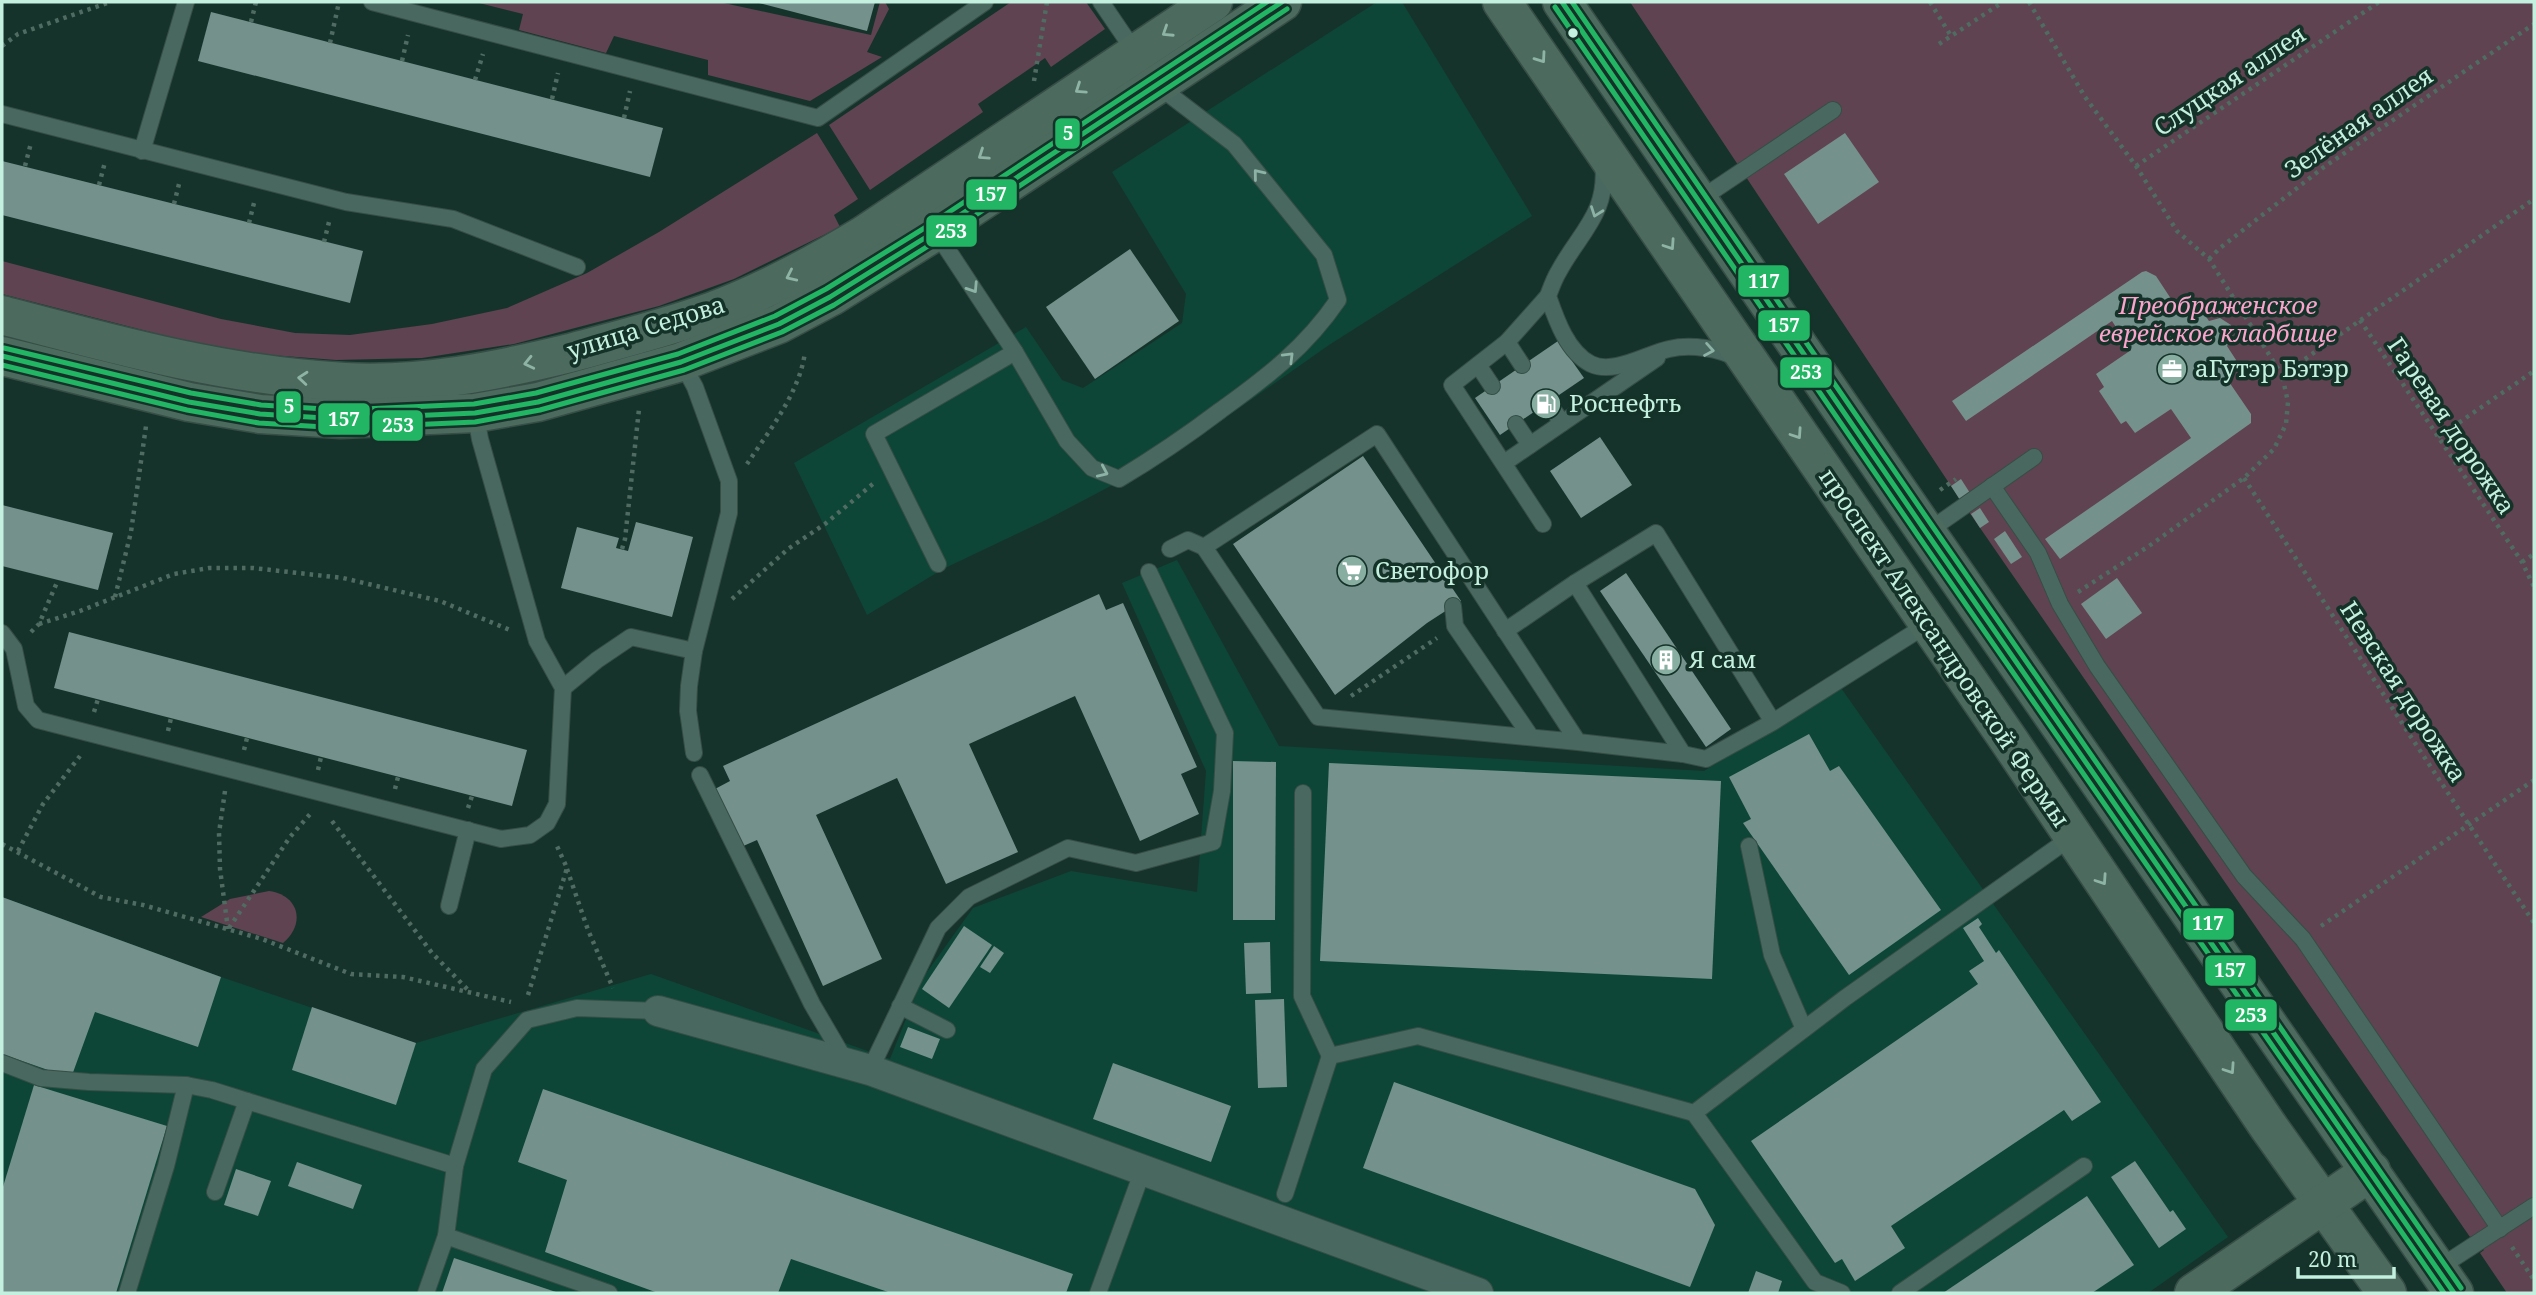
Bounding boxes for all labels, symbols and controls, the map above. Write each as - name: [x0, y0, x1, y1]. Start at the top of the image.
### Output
- street label: Слуцкая аллея: [2147, 17, 2312, 143]
- one-way arrow: [1162, 24, 1175, 37]
- unlabelled marker: [1566, 26, 1580, 40]
- one-way arrow: [1533, 50, 1546, 63]
- street label: Зелёная аллея: [2277, 58, 2439, 185]
- one-way arrow: [1075, 81, 1088, 94]
- line badge: 5: [1054, 117, 1081, 150]
- text: 5: [1063, 120, 1073, 146]
- one-way arrow: [978, 147, 991, 159]
- one-way arrow: [1253, 169, 1266, 181]
- line badge: 157: [965, 178, 1018, 211]
- text: 157: [975, 181, 1007, 207]
- one-way arrow: [1590, 206, 1604, 218]
- line badge: 253: [925, 214, 978, 248]
- text: 253: [935, 218, 967, 244]
- one-way arrow: [1661, 238, 1674, 251]
- line badge: 117: [1737, 264, 1790, 298]
- one-way arrow: [786, 268, 798, 282]
- text: 117: [1748, 268, 1780, 294]
- one-way arrow: [965, 280, 977, 293]
- street label: улица Седова: [563, 287, 729, 366]
- park label: Преображенское еврейское кладбище: [2099, 288, 2337, 349]
- line badge: 157: [1757, 309, 1811, 342]
- text: 157: [1768, 312, 1800, 338]
- street label: Гаревая дорожка: [2381, 330, 2524, 520]
- one-way arrow: [1703, 342, 1715, 357]
- place label: аГутэр Бэтэр: [2195, 351, 2349, 384]
- office icon: аГутэр Бэтэр: [2155, 352, 2189, 386]
- one-way arrow: [1281, 353, 1294, 366]
- one-way arrow: [523, 355, 535, 369]
- line badge: 253: [1779, 356, 1833, 389]
- text: 253: [1790, 359, 1822, 385]
- one-way arrow: [298, 371, 309, 386]
- place label: Роснефть: [1569, 386, 1681, 419]
- fuel station icon: Роснефть: [1529, 387, 1563, 421]
- line badge: 5: [275, 390, 302, 424]
- text: 5: [284, 393, 294, 419]
- line badge: 157: [317, 402, 371, 436]
- text: 157: [328, 406, 360, 432]
- line badge: 253: [371, 409, 424, 442]
- text: 253: [382, 412, 414, 438]
- one-way arrow: [1789, 426, 1802, 439]
- street label: проспект Александровской Фермы: [1812, 461, 2078, 833]
- one-way arrow: [1095, 464, 1108, 478]
- place label: Светофор: [1375, 553, 1489, 586]
- supermarket icon: Светофор: [1335, 554, 1369, 588]
- street label: Невская дорожка: [2333, 594, 2475, 788]
- place label: Я сам: [1688, 642, 1756, 675]
- building icon: Я сам: [1649, 643, 1683, 677]
- one-way arrow: [2094, 872, 2107, 885]
- line badge: 117: [2182, 907, 2235, 941]
- text: 117: [2192, 910, 2224, 936]
- line badge: 157: [2204, 954, 2257, 987]
- text: 157: [2214, 957, 2246, 983]
- line badge: 253: [2224, 998, 2278, 1032]
- text: 253: [2235, 1002, 2267, 1028]
- one-way arrow: [2221, 1061, 2234, 1074]
- scale bar: [2298, 1236, 2394, 1280]
- text: 20 m: [2308, 1245, 2357, 1273]

